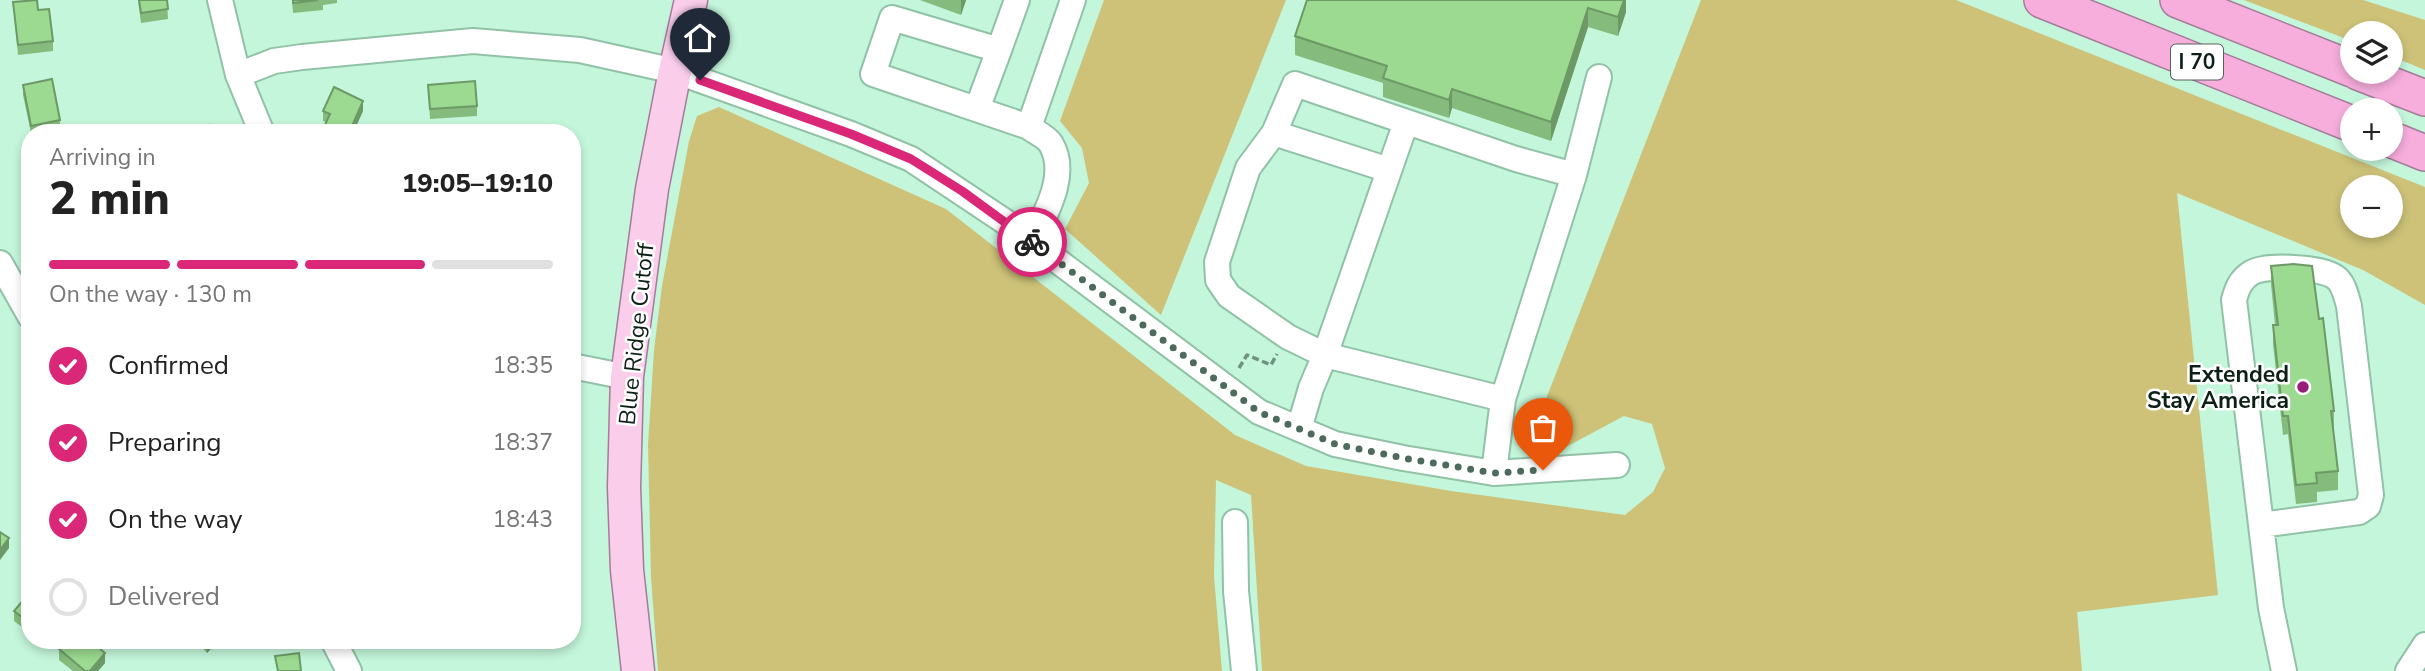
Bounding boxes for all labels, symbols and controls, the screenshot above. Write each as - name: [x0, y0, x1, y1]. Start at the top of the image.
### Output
- pin: [670, 8, 730, 80]
- icon: home: [681, 19, 719, 57]
- map controls: [2340, 21, 2403, 238]
- button: layers: [2340, 21, 2403, 84]
- road number: I 70: [2171, 44, 2223, 80]
- button: +: [2340, 98, 2403, 161]
- text: Arriving in: [49, 142, 156, 173]
- text: 19:05–19:10: [402, 166, 553, 201]
- text: 2 min: [49, 167, 170, 230]
- button: −: [2340, 175, 2403, 238]
- courier: [997, 207, 1067, 277]
- icon: bike: [1013, 223, 1051, 261]
- street label: Blue Ridge Cutoff: [612, 241, 662, 427]
- text: On the way · 130 m: [49, 279, 252, 310]
- icon: check: [49, 347, 87, 385]
- text: Confirmed: [108, 348, 229, 383]
- text: 18:35: [493, 350, 553, 381]
- place label: Extended Stay America: [2147, 359, 2289, 416]
- marker: Extended Stay America: [2295, 379, 2311, 395]
- pin: [1513, 398, 1573, 470]
- icon: bag: [1524, 409, 1562, 447]
- icon: check: [49, 424, 87, 462]
- text: Preparing: [108, 425, 221, 460]
- text: 18:37: [493, 427, 553, 458]
- icon: check: [49, 501, 87, 539]
- text: On the way: [108, 502, 242, 537]
- text: 18:43: [493, 504, 553, 535]
- text: Delivered: [108, 579, 220, 614]

